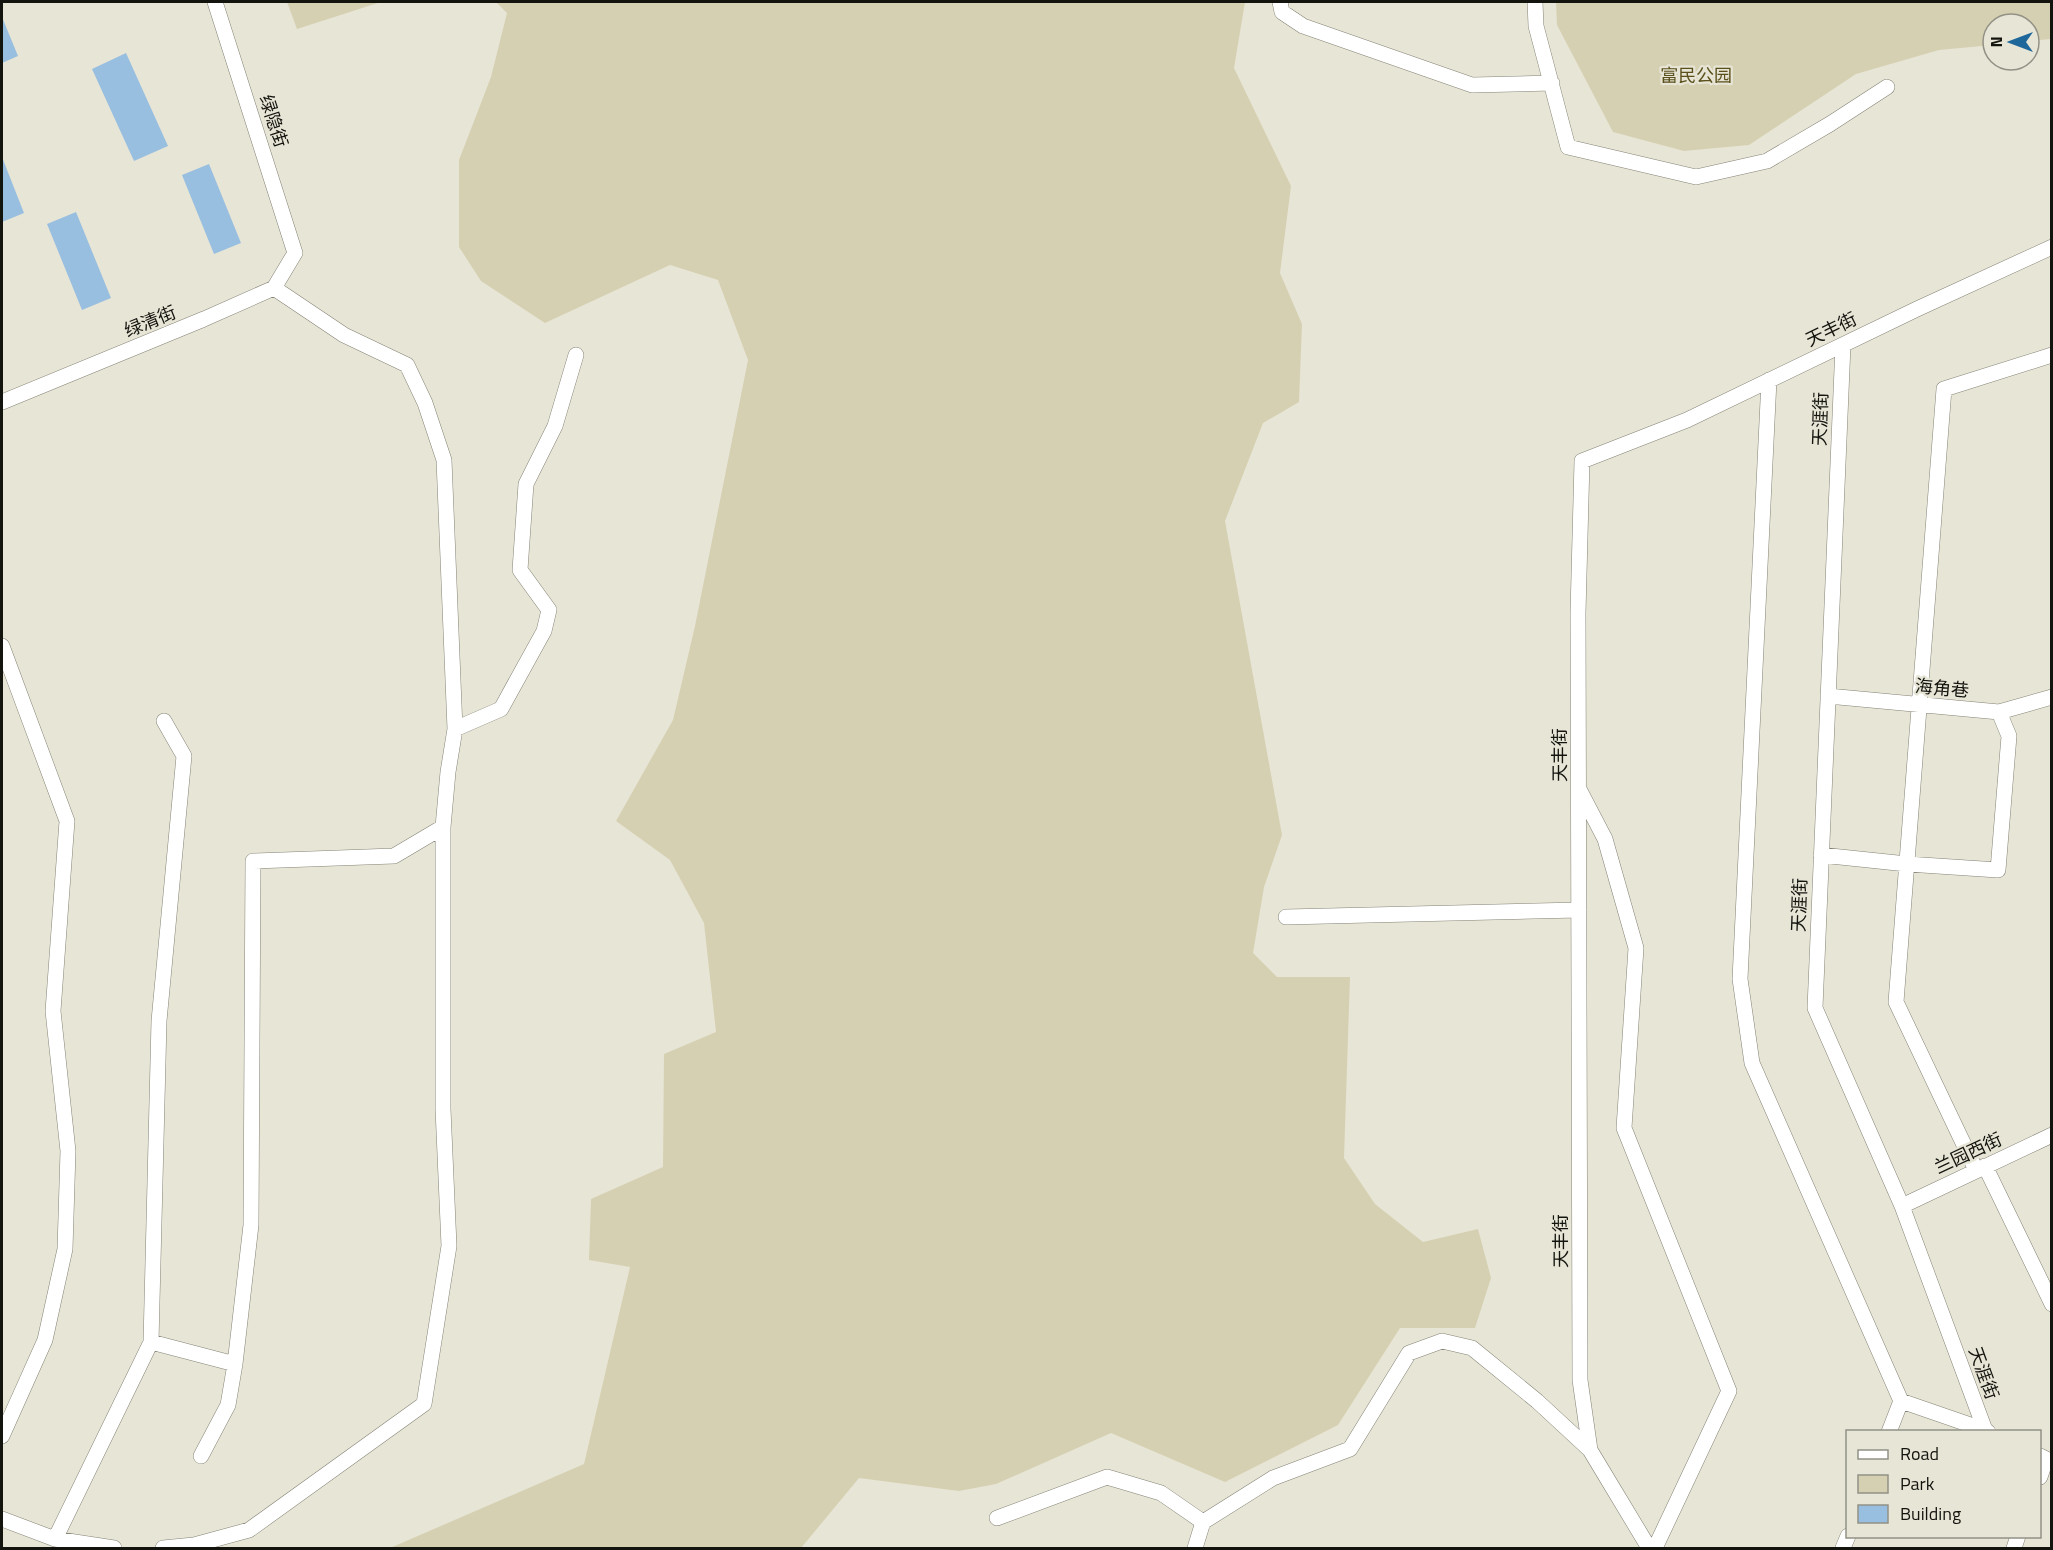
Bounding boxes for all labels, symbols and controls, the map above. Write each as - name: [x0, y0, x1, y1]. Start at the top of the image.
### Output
- north arrow: [1981, 12, 2041, 72]
- text: N: [1984, 36, 2008, 48]
- park label: 富民公园: [1660, 62, 1732, 89]
- street label: 绿隐街: [253, 91, 295, 151]
- street label: 绿清街: [120, 298, 180, 344]
- street label: 天丰街: [1801, 305, 1861, 353]
- street label: 天涯街: [1806, 392, 1834, 446]
- street label: 海角巷: [1914, 672, 1970, 704]
- street label: 天丰街: [1546, 728, 1573, 782]
- street label: 天涯街: [1785, 878, 1813, 932]
- street label: 兰园西街: [1930, 1126, 2006, 1180]
- street label: 天丰街: [1547, 1214, 1574, 1268]
- street label: 天涯街: [1962, 1343, 2006, 1403]
- legend: [1846, 1430, 2041, 1538]
- text: Road: [1900, 1440, 1939, 1467]
- text: Park: [1900, 1470, 1935, 1497]
- text: Building: [1900, 1500, 1961, 1527]

